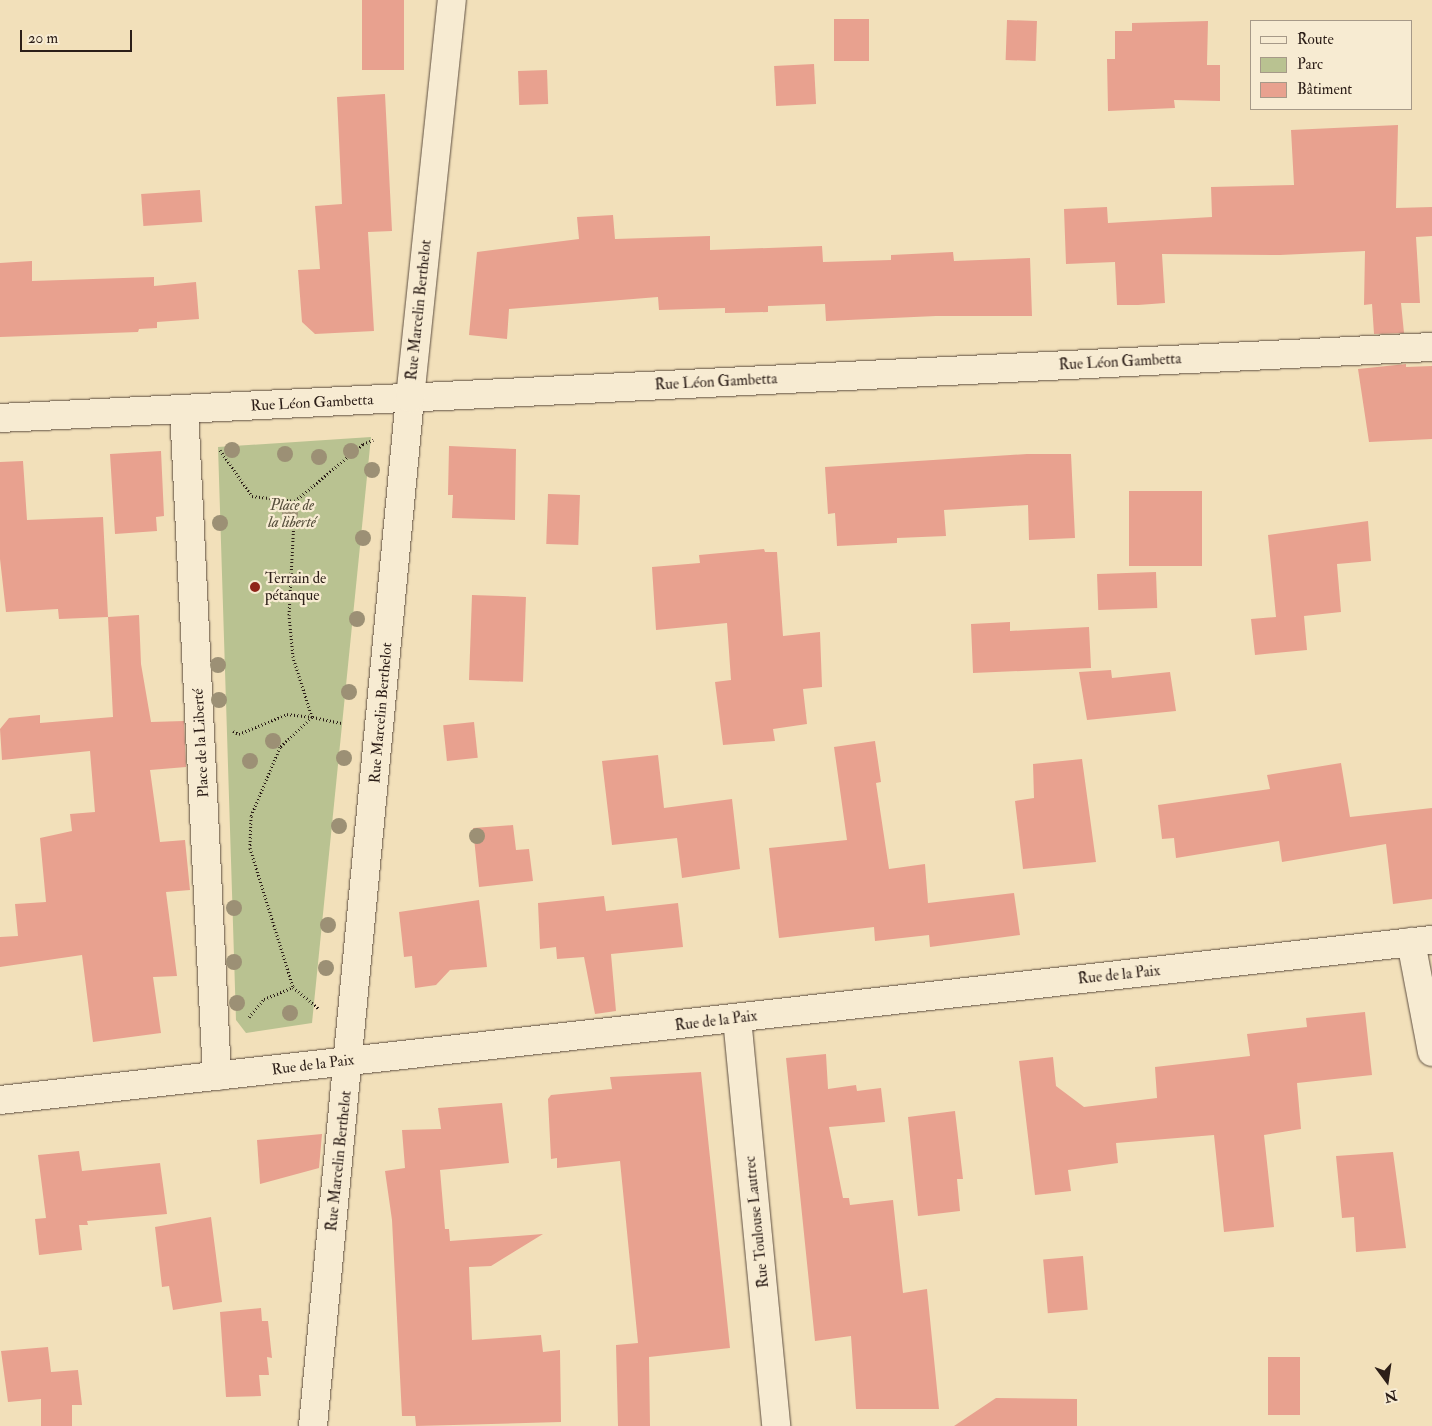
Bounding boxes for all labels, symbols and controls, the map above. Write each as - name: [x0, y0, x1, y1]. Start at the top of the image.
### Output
- scale bar: [22, 20, 135, 52]
- legend: [1250, 20, 1412, 110]
- text: 20 m: [28, 29, 58, 48]
- text: Route: [1297, 30, 1334, 49]
- text: Parc: [1297, 55, 1323, 74]
- text: Bâtiment: [1297, 80, 1352, 99]
- street label: Rue Marcelin Berthelot: [403, 239, 435, 381]
- street label: Rue Léon Gambetta: [1058, 350, 1182, 374]
- street label: Rue Léon Gambetta: [654, 370, 778, 394]
- street label: Rue Léon Gambetta: [250, 391, 374, 415]
- park label: Place de la liberté: [268, 496, 316, 531]
- place label: Terrain de pétanque: [265, 569, 326, 604]
- marker: Terrain de pétanque: [249, 581, 261, 593]
- street label: Rue Marcelin Berthelot: [366, 642, 396, 784]
- street label: Place de la Liberté: [189, 688, 213, 798]
- street label: Rue de la Paix: [1077, 962, 1161, 988]
- street label: Rue de la Paix: [674, 1007, 758, 1035]
- street label: Rue de la Paix: [271, 1051, 355, 1079]
- street label: Rue Marcelin Berthelot: [323, 1090, 355, 1232]
- street label: Rue Toulouse Lautrec: [741, 1155, 773, 1289]
- north arrow: [1362, 1356, 1412, 1406]
- text: N: [1383, 1386, 1399, 1406]

